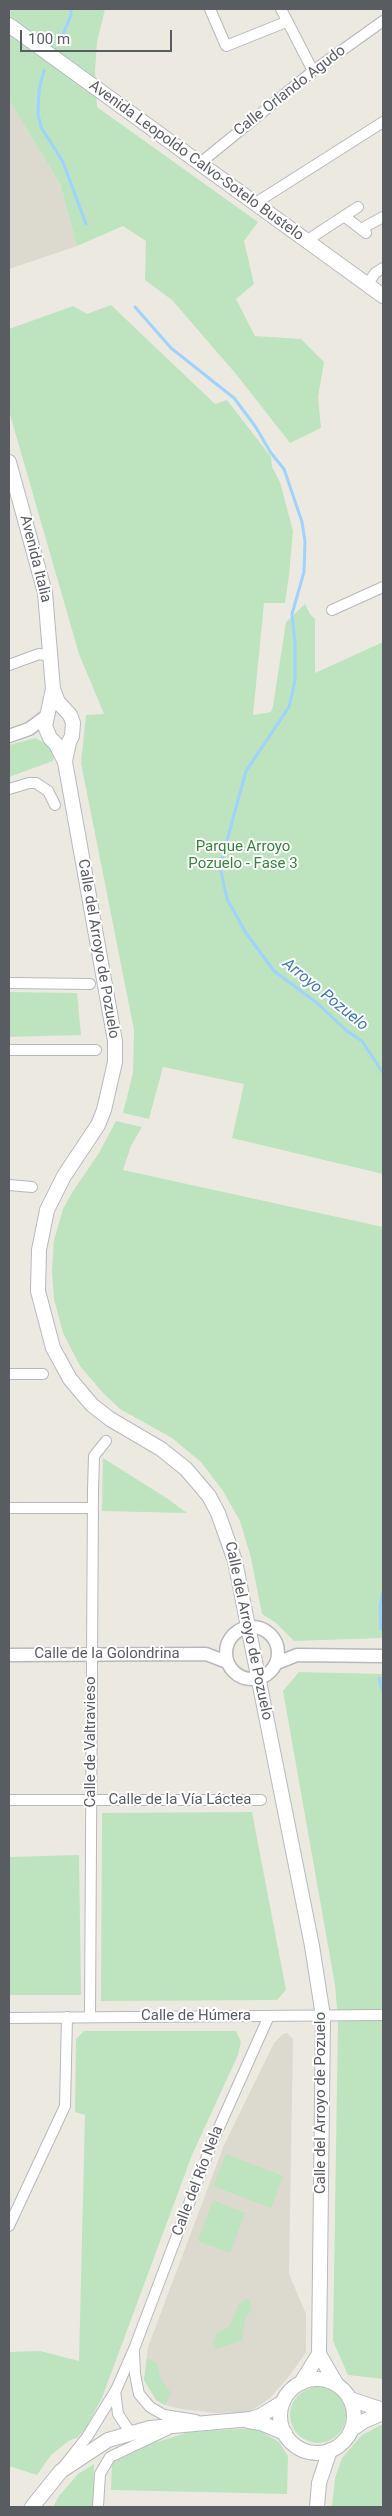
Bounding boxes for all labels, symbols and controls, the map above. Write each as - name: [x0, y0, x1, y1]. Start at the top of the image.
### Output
- scale bar: [22, 20, 175, 52]
- text: 100 m: [28, 30, 70, 48]
- street label: Calle Orlando Agudo: [231, 42, 349, 140]
- street label: Avenida Leopoldo Calvo-Sotelo Bustelo: [85, 77, 307, 245]
- street label: Avenida Italia: [15, 513, 55, 605]
- park label: Parque Arroyo Pozuelo - Fase 3: [188, 838, 298, 873]
- street label: Calle del Arroyo de Pozuelo: [73, 858, 123, 1040]
- water label: Arroyo Pozuelo: [278, 955, 372, 1035]
- street label: Calle del Arroyo de Pozuelo: [220, 1540, 276, 1722]
- street label: Calle de la Golondrina: [34, 1645, 180, 1663]
- street label: Calle de Valtravieso: [82, 1677, 100, 1807]
- street label: Calle de la Vía Láctea: [109, 1791, 251, 1809]
- street label: Calle de Húmera: [141, 2007, 251, 2025]
- street label: Calle del Arroyo de Pozuelo: [312, 2012, 330, 2194]
- street label: Calle del Río Nela: [169, 2123, 227, 2239]

